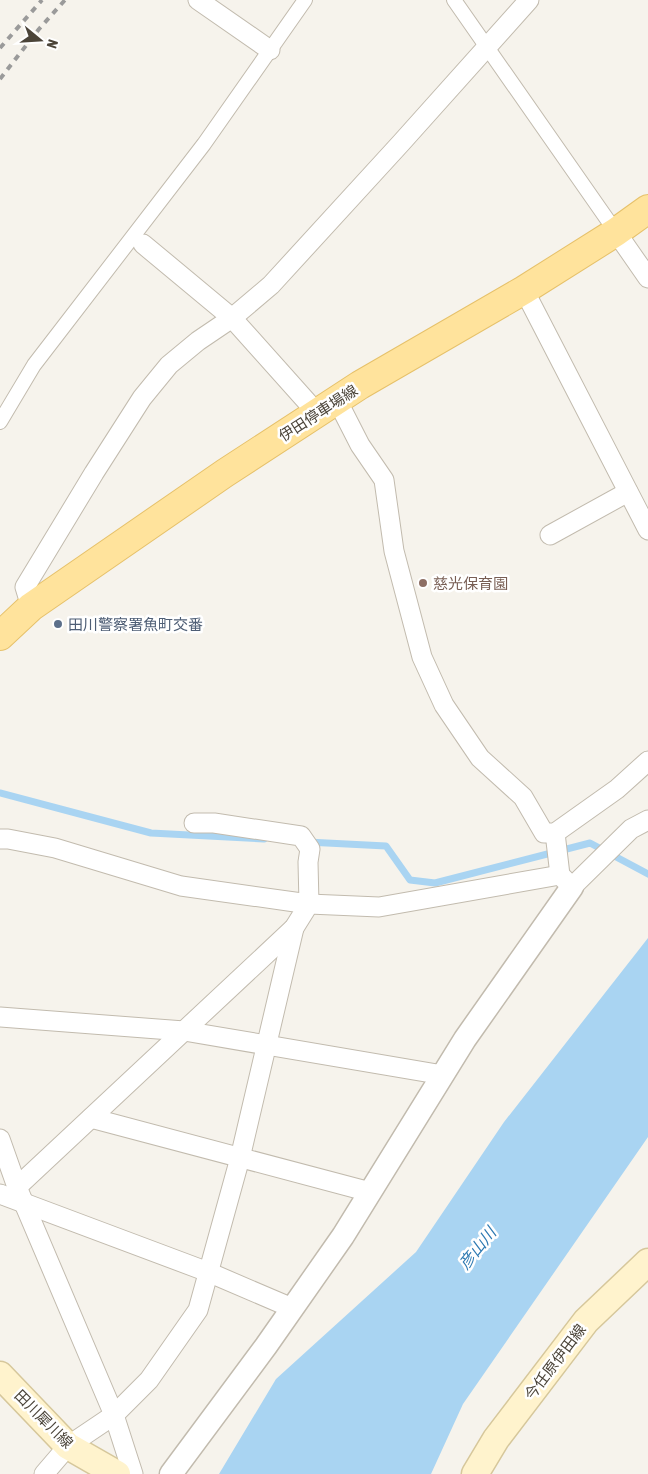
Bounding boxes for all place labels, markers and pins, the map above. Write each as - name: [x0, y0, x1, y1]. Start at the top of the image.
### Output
- place label: 慈光保育園: [433, 575, 508, 592]
- marker: 慈光保育園: [417, 577, 429, 589]
- place label: 田川警察署魚町交番: [68, 616, 203, 633]
- marker: 田川警察署魚町交番: [52, 618, 64, 630]

